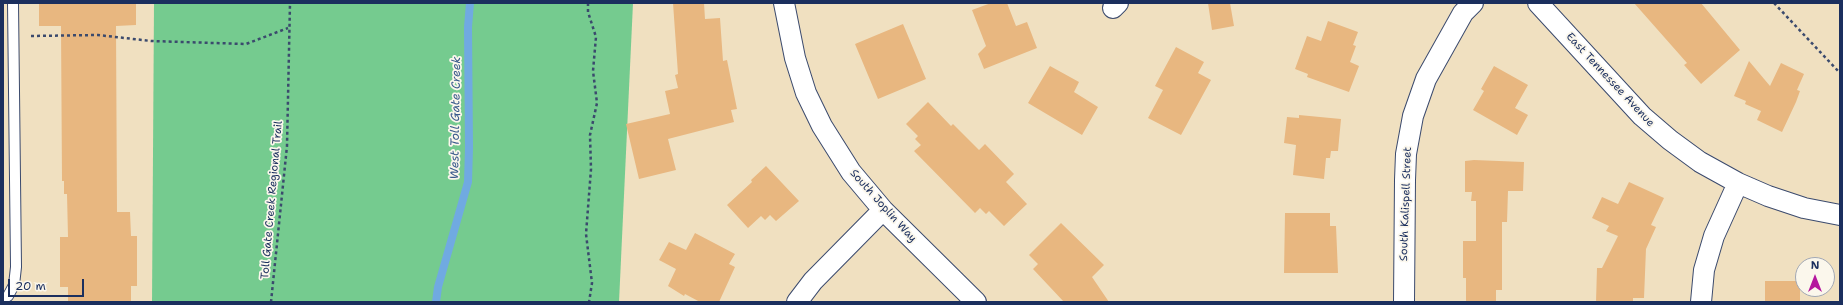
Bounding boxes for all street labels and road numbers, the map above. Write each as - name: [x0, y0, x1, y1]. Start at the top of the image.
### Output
- street label: East Tennessee Avenue: [1563, 30, 1657, 130]
- street label: Toll Gate Creek Regional Trail: [259, 120, 285, 280]
- street label: South Kalispell Street: [1397, 147, 1415, 261]
- street label: South Joplin Way: [847, 167, 919, 245]

